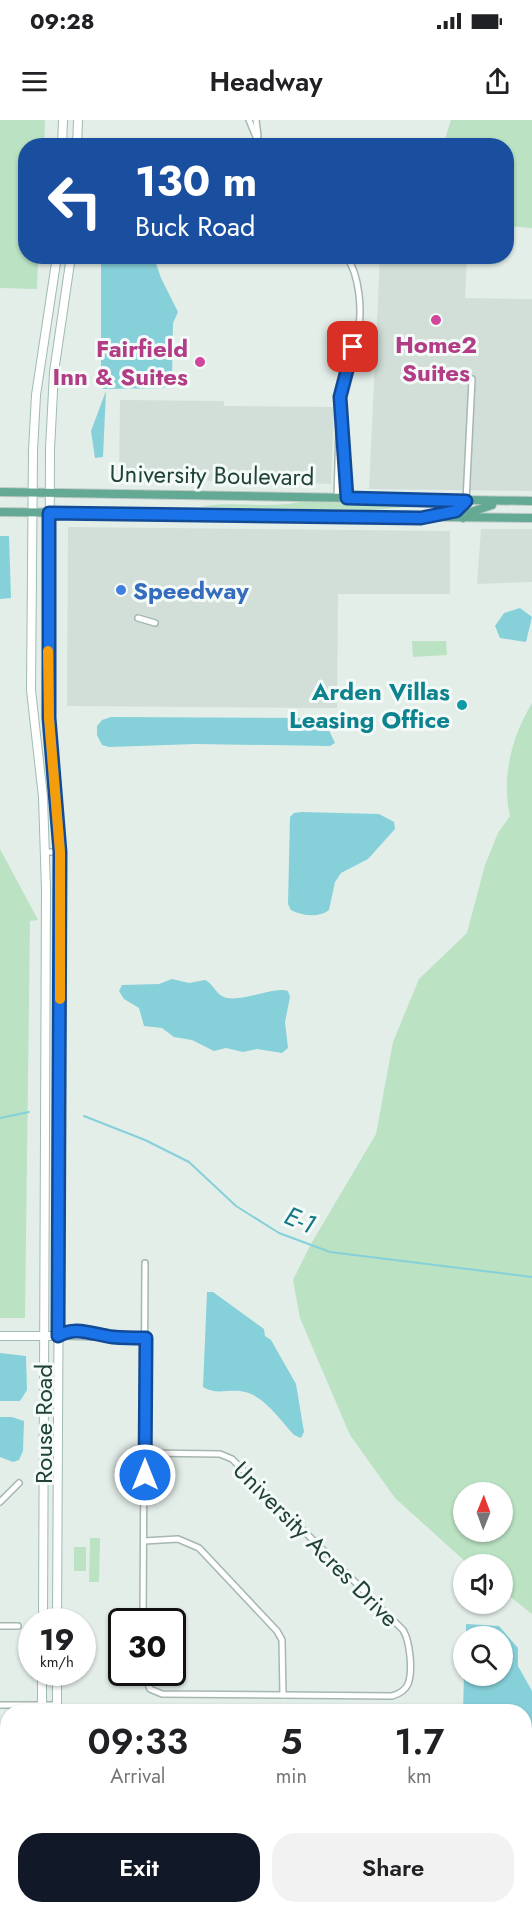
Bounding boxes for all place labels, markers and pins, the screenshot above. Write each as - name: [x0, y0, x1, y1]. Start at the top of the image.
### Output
- marker: Home2 Suites: [429, 313, 443, 327]
- pin: [327, 321, 378, 372]
- place label: Home2 Suites: [395, 327, 477, 390]
- place label: Fairfield Inn & Suites: [53, 331, 188, 394]
- marker: Fairfield Inn & Suites: [193, 355, 207, 369]
- place label: Speedway: [133, 573, 249, 608]
- marker: Speedway: [114, 583, 128, 597]
- place label: Arden Villas Leasing Office: [289, 674, 450, 737]
- marker: Arden Villas Leasing Office: [455, 698, 469, 712]

